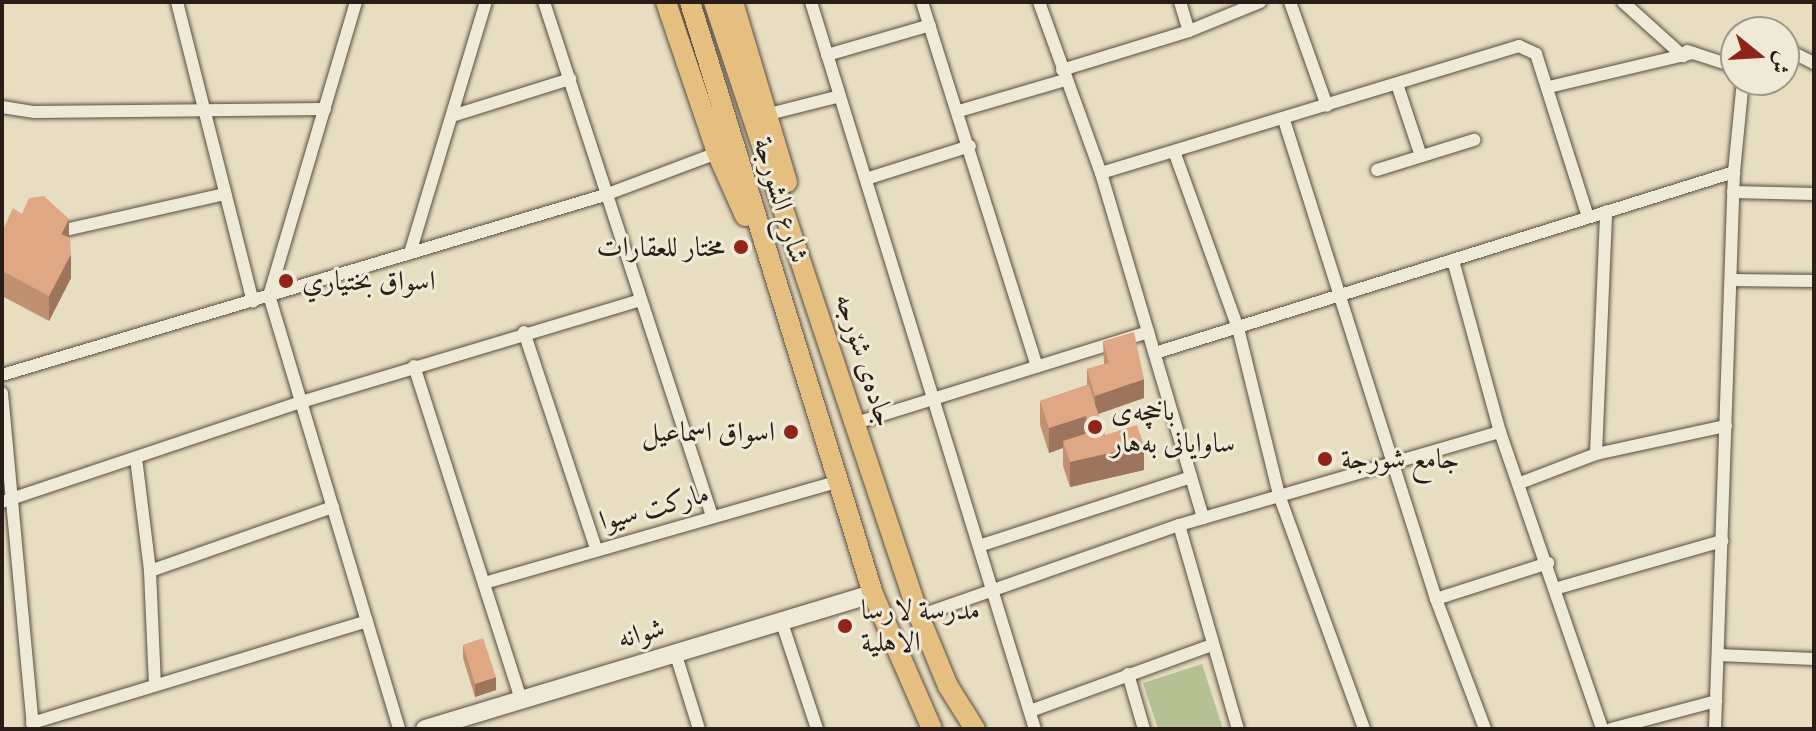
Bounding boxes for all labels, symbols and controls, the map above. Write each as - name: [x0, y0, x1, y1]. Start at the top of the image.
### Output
- north arrow: [1720, 16, 1800, 96]
- text: ش: [1765, 48, 1798, 77]
- street label: شارع الشورجة: [746, 133, 816, 267]
- place label: مختار للعقارات: [597, 230, 725, 264]
- marker: مختار للعقارات: [732, 238, 750, 256]
- place label: اسواق بختياري: [302, 264, 436, 298]
- marker: اسواق بختياري: [277, 272, 295, 290]
- street label: جادەی شۆرجە: [828, 289, 902, 431]
- place label: باخچەی ساوایانی بەهار: [1111, 394, 1235, 460]
- place label: اسواق اسماعيل: [642, 415, 775, 449]
- marker: باخچەی ساوایانی بەهار: [1086, 418, 1104, 436]
- marker: اسواق اسماعيل: [782, 423, 800, 441]
- place label: جامع شورجة: [1341, 442, 1459, 476]
- marker: جامع شورجة: [1316, 450, 1334, 468]
- street label: مارکت سیوا: [596, 476, 712, 538]
- place label: مدرسة لارسا الاهلية: [861, 593, 980, 659]
- street label: شوانە: [614, 610, 668, 656]
- marker: مدرسة لارسا الاهلية: [836, 617, 854, 635]

